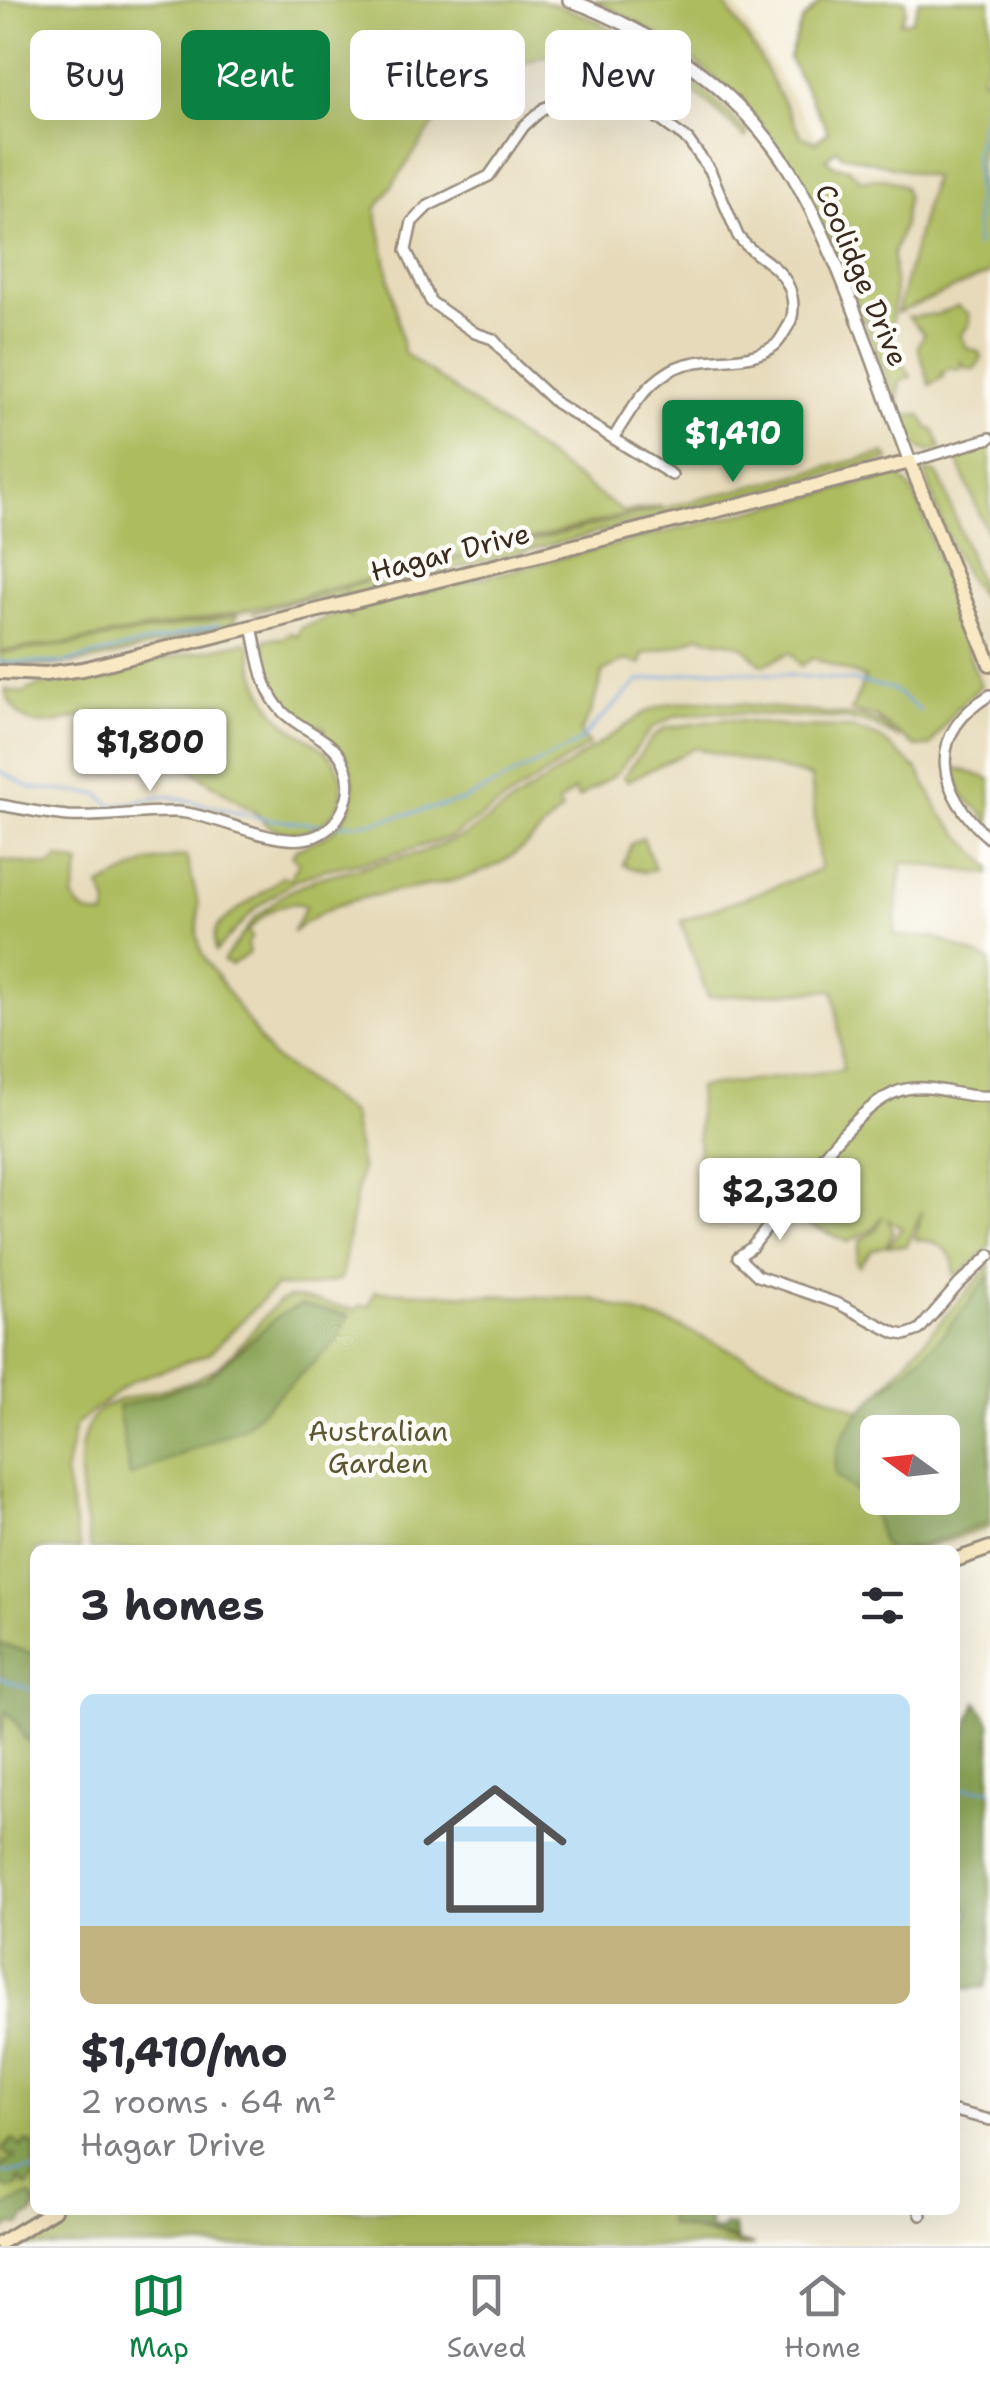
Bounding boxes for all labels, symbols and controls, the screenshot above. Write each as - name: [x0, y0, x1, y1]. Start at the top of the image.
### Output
- chip: Buy: [30, 30, 161, 120]
- chip: Rent: [181, 30, 330, 120]
- chip: Filters: [350, 30, 525, 120]
- chip: New: [545, 30, 691, 120]
- street label: Coolidge Drive: [806, 178, 918, 372]
- pin: $1,410: [652, 400, 814, 485]
- text: $1,410: [684, 411, 782, 454]
- street label: Hagar Drive: [366, 514, 534, 590]
- pin: $1,800: [69, 709, 231, 794]
- text: $1,800: [95, 720, 205, 763]
- pin: $2,320: [699, 1158, 861, 1243]
- text: $2,320: [721, 1169, 839, 1212]
- park label: Australian Garden: [308, 1412, 448, 1482]
- north arrow: [860, 1415, 960, 1515]
- map controls: [860, 1415, 960, 1515]
- text: 3 homes: [80, 1577, 265, 1633]
- icon: filters: [855, 1578, 910, 1633]
- icon: home: [405, 1759, 585, 1939]
- text: $1,410/mo: [80, 2024, 288, 2080]
- text: 2 rooms · 64 m²: [80, 2080, 336, 2123]
- text: Hagar Drive: [80, 2123, 266, 2166]
- tab: Map: [129, 2268, 189, 2366]
- tab: Saved: [447, 2268, 526, 2366]
- tab: Home: [784, 2268, 861, 2366]

